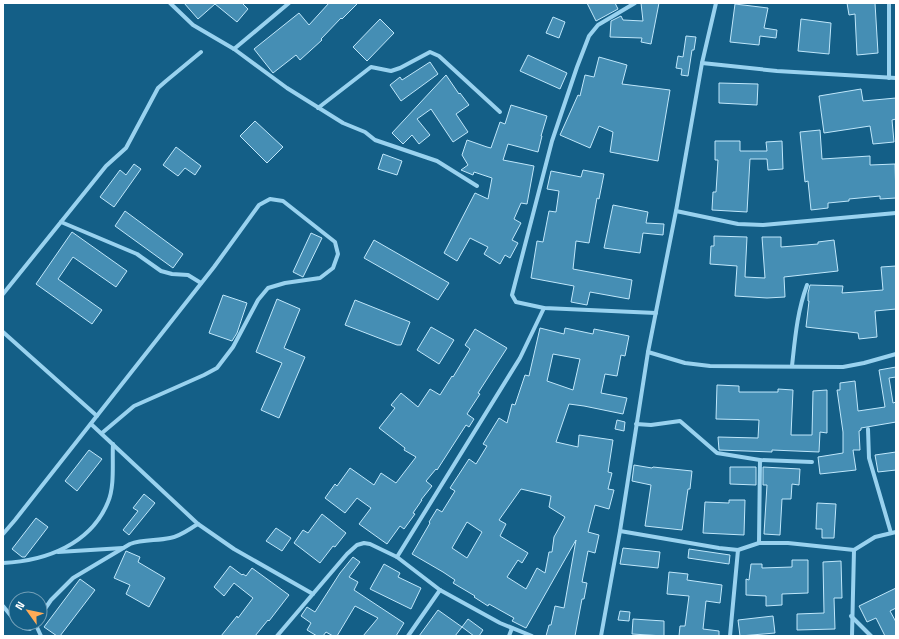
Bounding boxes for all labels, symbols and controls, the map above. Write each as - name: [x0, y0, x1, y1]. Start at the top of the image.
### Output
- north arrow: [8, 591, 48, 631]
- text: N: [11, 598, 28, 613]

